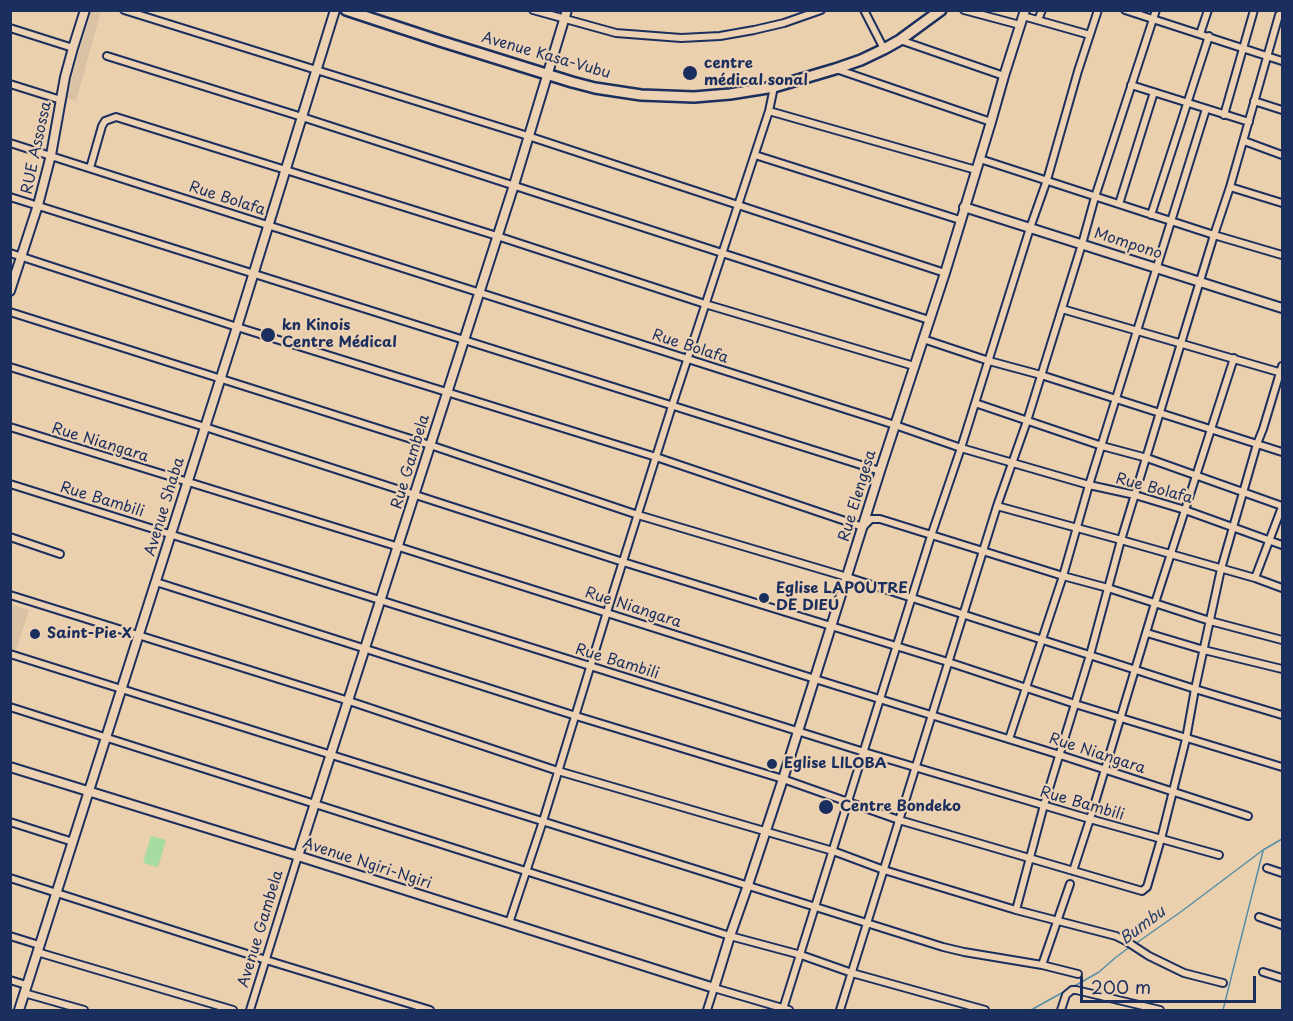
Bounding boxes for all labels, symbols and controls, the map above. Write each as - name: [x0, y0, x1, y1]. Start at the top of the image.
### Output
- street label: Avenue Kasa-Vubu: [479, 29, 613, 83]
- place label: centre médical sonal: [704, 55, 808, 90]
- marker: centre médical sonal: [681, 64, 699, 82]
- street label: RUE Assossa: [18, 100, 56, 196]
- street label: Rue Bolafa: [187, 178, 267, 220]
- street label: Mompono: [1092, 225, 1164, 263]
- place label: kn Kinois Centre Médical: [282, 317, 397, 352]
- marker: kn Kinois Centre Médical: [259, 326, 277, 344]
- street label: Rue Bolafa: [650, 326, 730, 368]
- street label: Rue Gambela: [388, 413, 434, 511]
- street label: Rue Niangara: [49, 420, 151, 466]
- street label: Rue Elengesa: [836, 448, 880, 544]
- street label: Avenue Shaba: [141, 455, 189, 559]
- street label: Rue Bolafa: [1113, 470, 1195, 508]
- street label: Rue Bambili: [58, 479, 146, 521]
- place label: Eglise LAPOUTRE DE DIEU: [776, 580, 908, 615]
- street label: Rue Niangara: [582, 584, 684, 632]
- marker: Eglise LAPOUTRE DE DIEU: [757, 591, 771, 605]
- place label: Saint-Pie X: [47, 625, 132, 643]
- marker: Saint-Pie X: [28, 627, 42, 641]
- street label: Rue Bambili: [573, 641, 661, 683]
- street label: Rue Niangara: [1046, 730, 1148, 778]
- place label: Eglise LILOBA: [784, 755, 886, 773]
- marker: Eglise LILOBA: [765, 757, 779, 771]
- street label: Rue Bambili: [1038, 783, 1126, 825]
- marker: Centre Bondeko: [817, 798, 835, 816]
- place label: Centre Bondeko: [840, 798, 961, 816]
- street label: Avenue Ngiri-Ngiri: [300, 835, 434, 893]
- street label: Avenue Gambela: [235, 868, 287, 990]
- water label: Bumbu: [1116, 903, 1170, 949]
- scale bar: [1083, 964, 1258, 1002]
- text: 200 m: [1091, 973, 1151, 1000]

